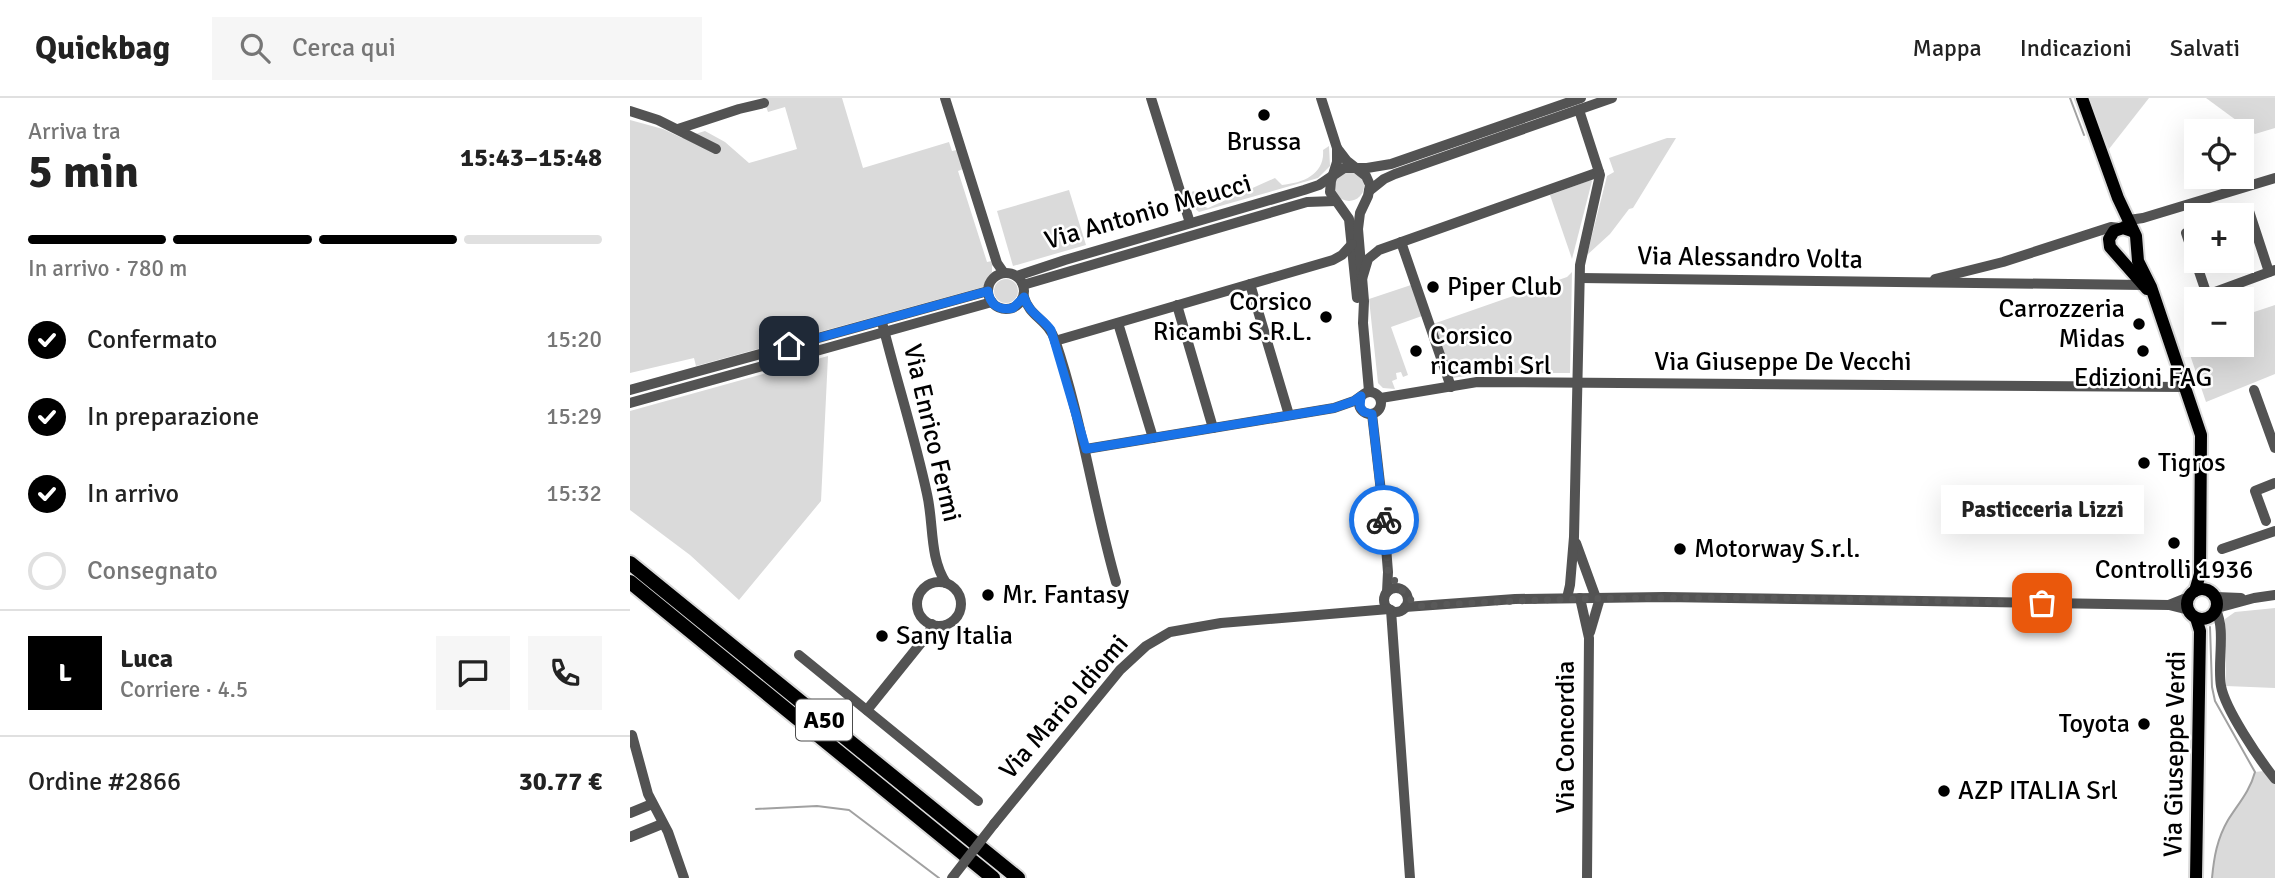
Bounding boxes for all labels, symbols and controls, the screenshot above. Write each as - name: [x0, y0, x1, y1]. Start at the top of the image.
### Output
- search box: [212, 17, 702, 80]
- text: Quickbag: [35, 28, 170, 69]
- icon: search: [236, 29, 274, 67]
- text: Cerca qui: [292, 32, 396, 64]
- text: Mappa: [1913, 33, 1982, 63]
- text: Indicazioni: [2020, 33, 2132, 63]
- text: Salvati: [2170, 33, 2240, 63]
- marker: Brussa: [1256, 107, 1272, 123]
- text: Arriva tra: [28, 117, 121, 146]
- map controls: [2184, 119, 2254, 357]
- button: locate: [2184, 119, 2254, 189]
- place label: Brussa: [1226, 126, 1302, 158]
- text: 15:43–15:48: [460, 142, 602, 174]
- text: 5 min: [28, 144, 139, 200]
- street label: Via Antonio Meucci: [1041, 167, 1255, 257]
- button: +: [2184, 203, 2254, 273]
- street label: Via Alessandro Volta: [1637, 240, 1863, 276]
- text: In arrivo · 780 m: [28, 254, 187, 283]
- place label: Piper Club: [1447, 271, 1562, 303]
- marker: Piper Club: [1425, 279, 1441, 295]
- place label: Corsico Ricambi S.R.L.: [1153, 286, 1312, 348]
- button: −: [2184, 287, 2254, 357]
- place label: Carrozzeria Midas: [1998, 293, 2125, 355]
- marker: Corsico Ricambi S.R.L.: [1318, 309, 1334, 325]
- pin: [759, 316, 819, 376]
- marker: Carrozzeria Midas: [2131, 316, 2147, 332]
- place label: Corsico ricambi Srl: [1430, 320, 1551, 382]
- icon: check: [28, 321, 66, 359]
- text: Confermato: [87, 324, 217, 356]
- text: 15:20: [546, 325, 602, 354]
- icon: home: [770, 327, 808, 365]
- street label: Via Enrico Fermi: [896, 341, 968, 525]
- marker: Corsico ricambi Srl: [1408, 343, 1424, 359]
- marker: Edizioni FAG: [2135, 343, 2151, 359]
- street label: Via Giuseppe De Vecchi: [1654, 346, 1912, 378]
- place label: Edizioni FAG: [2074, 362, 2212, 394]
- icon: check: [28, 398, 66, 436]
- text: In preparazione: [87, 401, 259, 433]
- text: 15:29: [546, 402, 602, 431]
- place label: Tigros: [2158, 447, 2226, 479]
- marker: Tigros: [2136, 455, 2152, 471]
- icon: check: [28, 475, 66, 513]
- text: In arrivo: [87, 478, 179, 510]
- text: 15:32: [546, 479, 602, 508]
- callout: Pasticceria Lizzi: [1940, 484, 2144, 533]
- courier: [1349, 485, 1419, 555]
- text: Pasticceria Lizzi: [1961, 495, 2124, 524]
- icon: bike: [1365, 501, 1403, 539]
- place label: Motorway S.r.l.: [1694, 533, 1860, 565]
- marker: Controlli 1936: [2166, 535, 2182, 551]
- marker: Motorway S.r.l.: [1672, 541, 1688, 557]
- place label: Controlli 1936: [2095, 554, 2253, 586]
- text: Consegnato: [87, 555, 218, 587]
- pin: [2012, 573, 2072, 633]
- place label: Mr. Fantasy: [1002, 579, 1129, 611]
- icon: bag: [2023, 584, 2061, 622]
- marker: Mr. Fantasy: [980, 587, 996, 603]
- place label: Sany Italia: [896, 620, 1013, 652]
- marker: Sany Italia: [874, 628, 890, 644]
- street label: Via Mario Idiomi: [993, 628, 1135, 786]
- button: chat: [436, 636, 510, 710]
- button: phone: [528, 636, 602, 710]
- text: Luca: [120, 643, 173, 675]
- street label: Via Giuseppe Verdi: [2157, 651, 2193, 857]
- text: L: [58, 657, 72, 689]
- street label: Via Concordia: [1550, 661, 1582, 813]
- text: Corriere · 4.5: [120, 675, 248, 704]
- road number: A50: [796, 700, 852, 740]
- place label: Toyota: [2059, 708, 2130, 740]
- marker: Toyota: [2136, 716, 2152, 732]
- text: Ordine #2866: [28, 766, 181, 798]
- text: 30.77 €: [519, 766, 602, 798]
- place label: AZP ITALIA Srl: [1958, 775, 2118, 807]
- marker: AZP ITALIA Srl: [1936, 783, 1952, 799]

